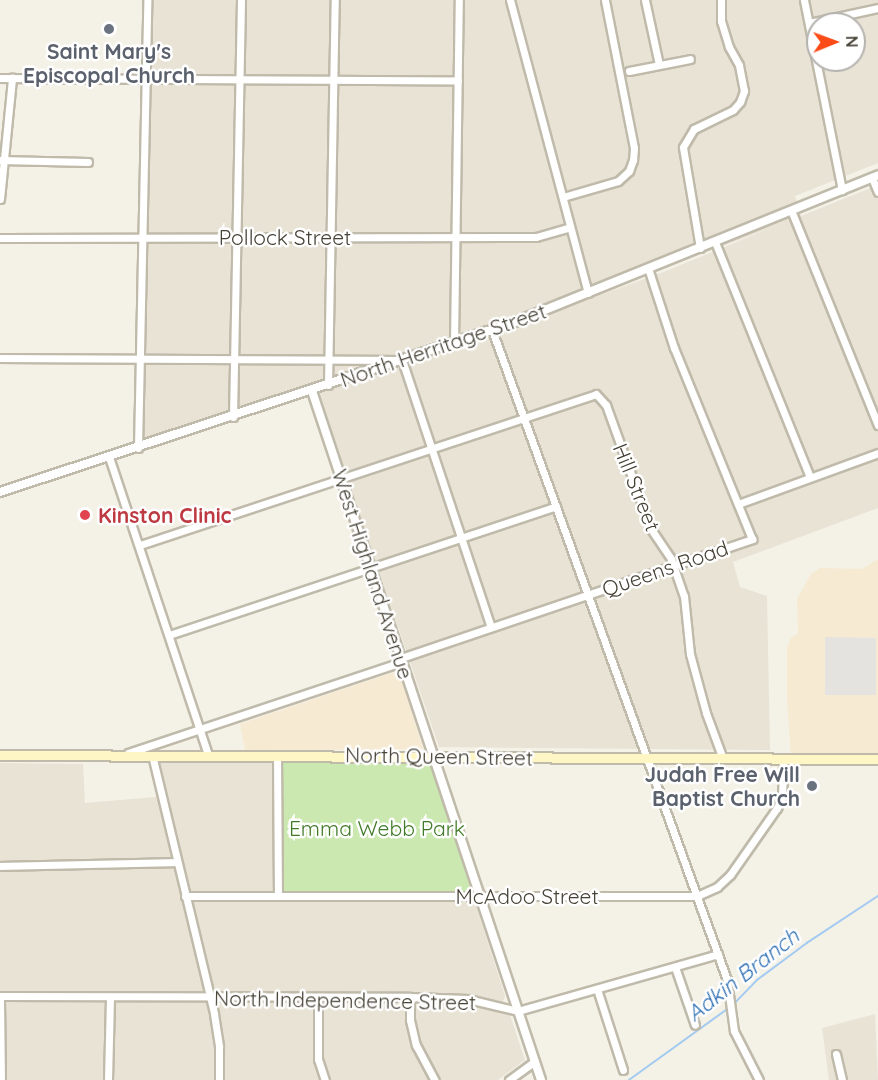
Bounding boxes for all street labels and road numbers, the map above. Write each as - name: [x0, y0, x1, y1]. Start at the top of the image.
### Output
- street label: Pollock Street: [219, 224, 351, 250]
- street label: North Herritage Street: [337, 298, 549, 392]
- street label: Hill Street: [608, 439, 666, 535]
- street label: West Highland Avenue: [327, 466, 419, 682]
- street label: Queens Road: [599, 535, 731, 601]
- street label: North Queen Street: [345, 742, 533, 770]
- street label: McAdoo Street: [455, 883, 599, 909]
- street label: North Independence Street: [214, 985, 476, 1015]

